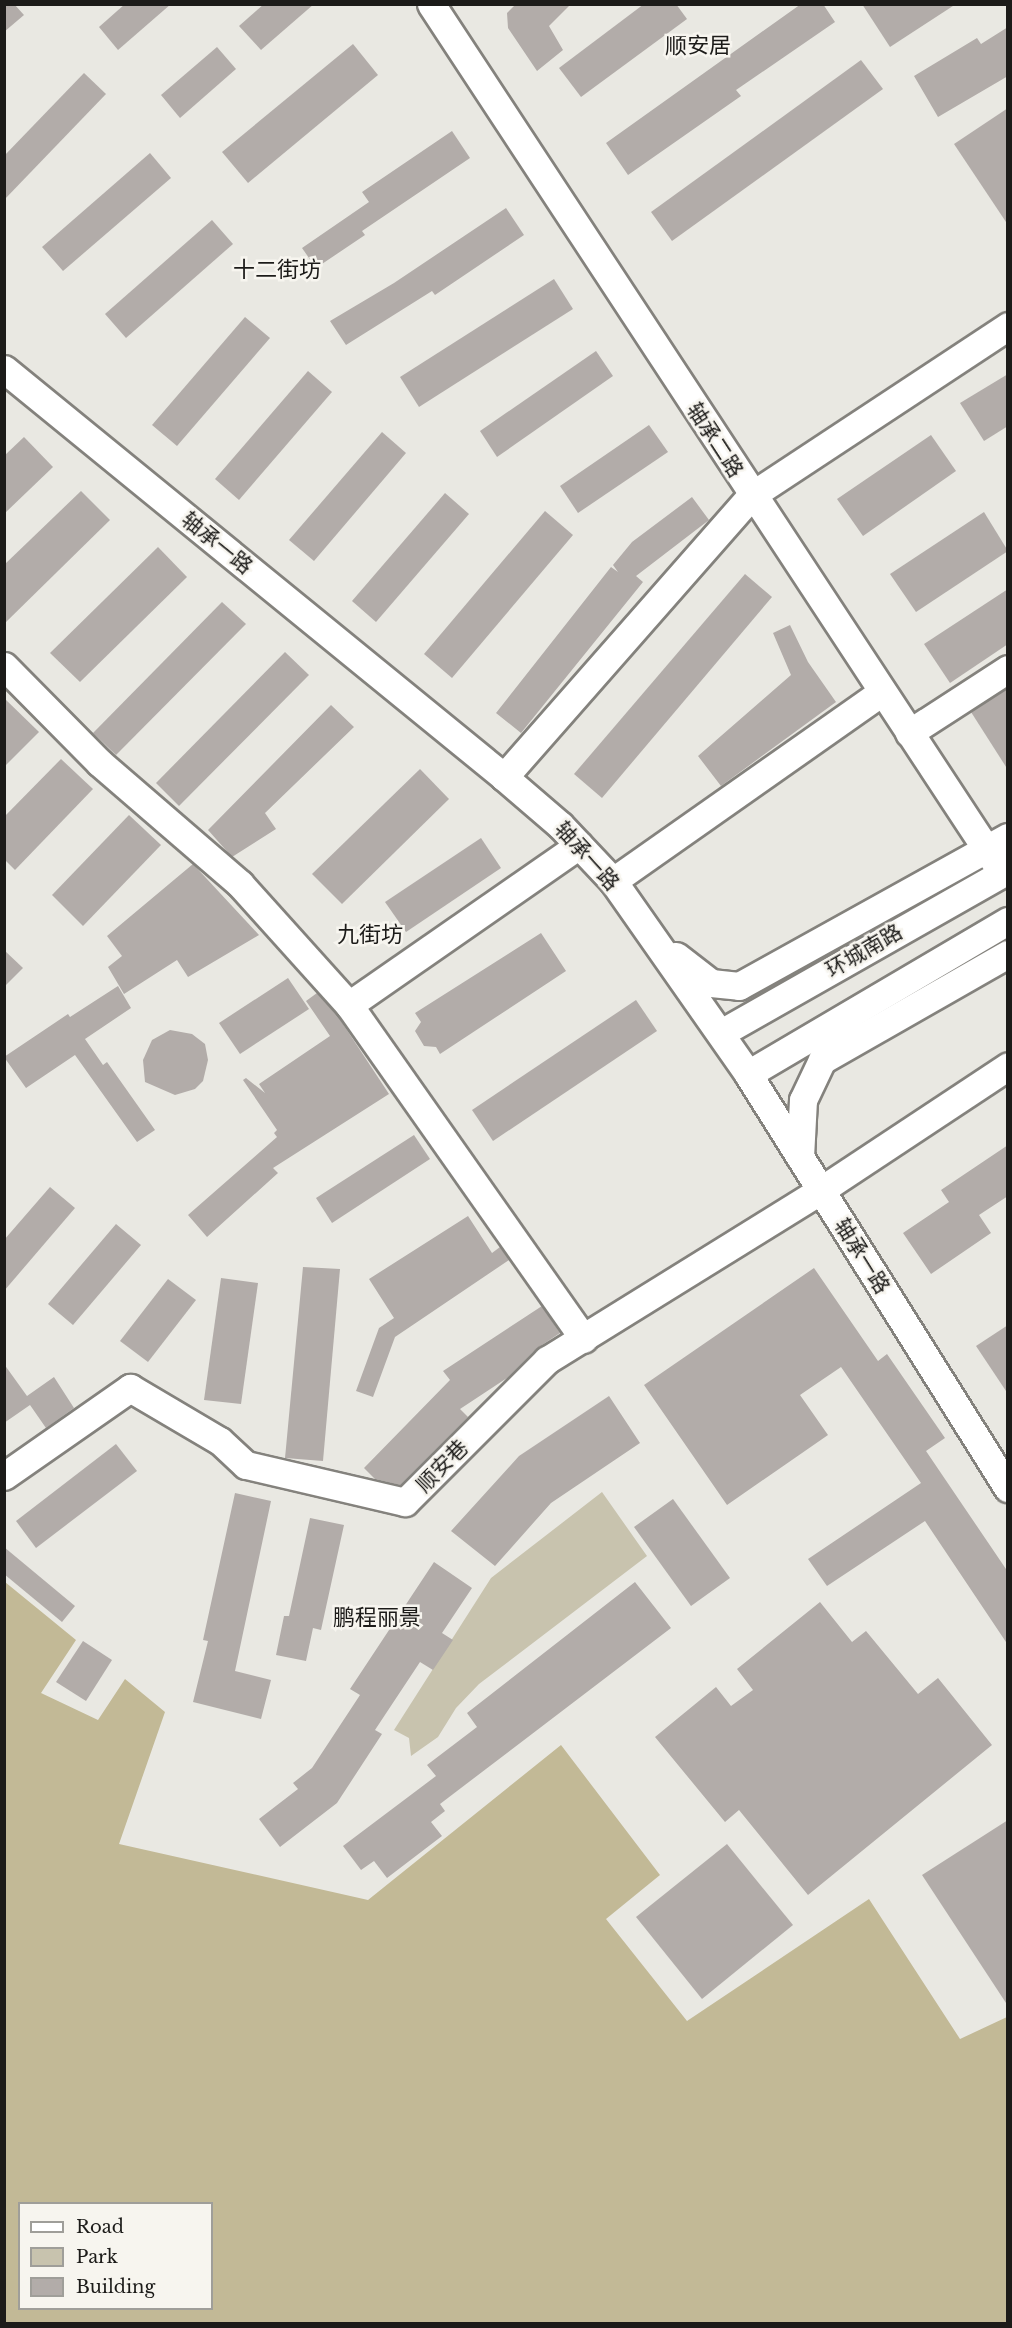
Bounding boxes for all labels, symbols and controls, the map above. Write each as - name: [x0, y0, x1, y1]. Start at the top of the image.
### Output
- district label: 顺安居: [665, 33, 731, 59]
- district label: 十二街坊: [233, 257, 321, 283]
- street label: 轴承二路: [682, 398, 748, 482]
- street label: 轴承一路: [176, 507, 258, 579]
- street label: 轴承一路: [550, 816, 624, 896]
- street label: 环城南路: [821, 919, 907, 983]
- district label: 九街坊: [337, 922, 403, 948]
- street label: 轴承一路: [829, 1214, 895, 1298]
- street label: 顺安巷: [411, 1435, 473, 1497]
- district label: 鹏程丽景: [333, 1605, 421, 1631]
- legend: [18, 2202, 213, 2310]
- text: Road: [76, 2216, 124, 2238]
- text: Park: [76, 2246, 118, 2268]
- text: Building: [76, 2276, 155, 2298]

